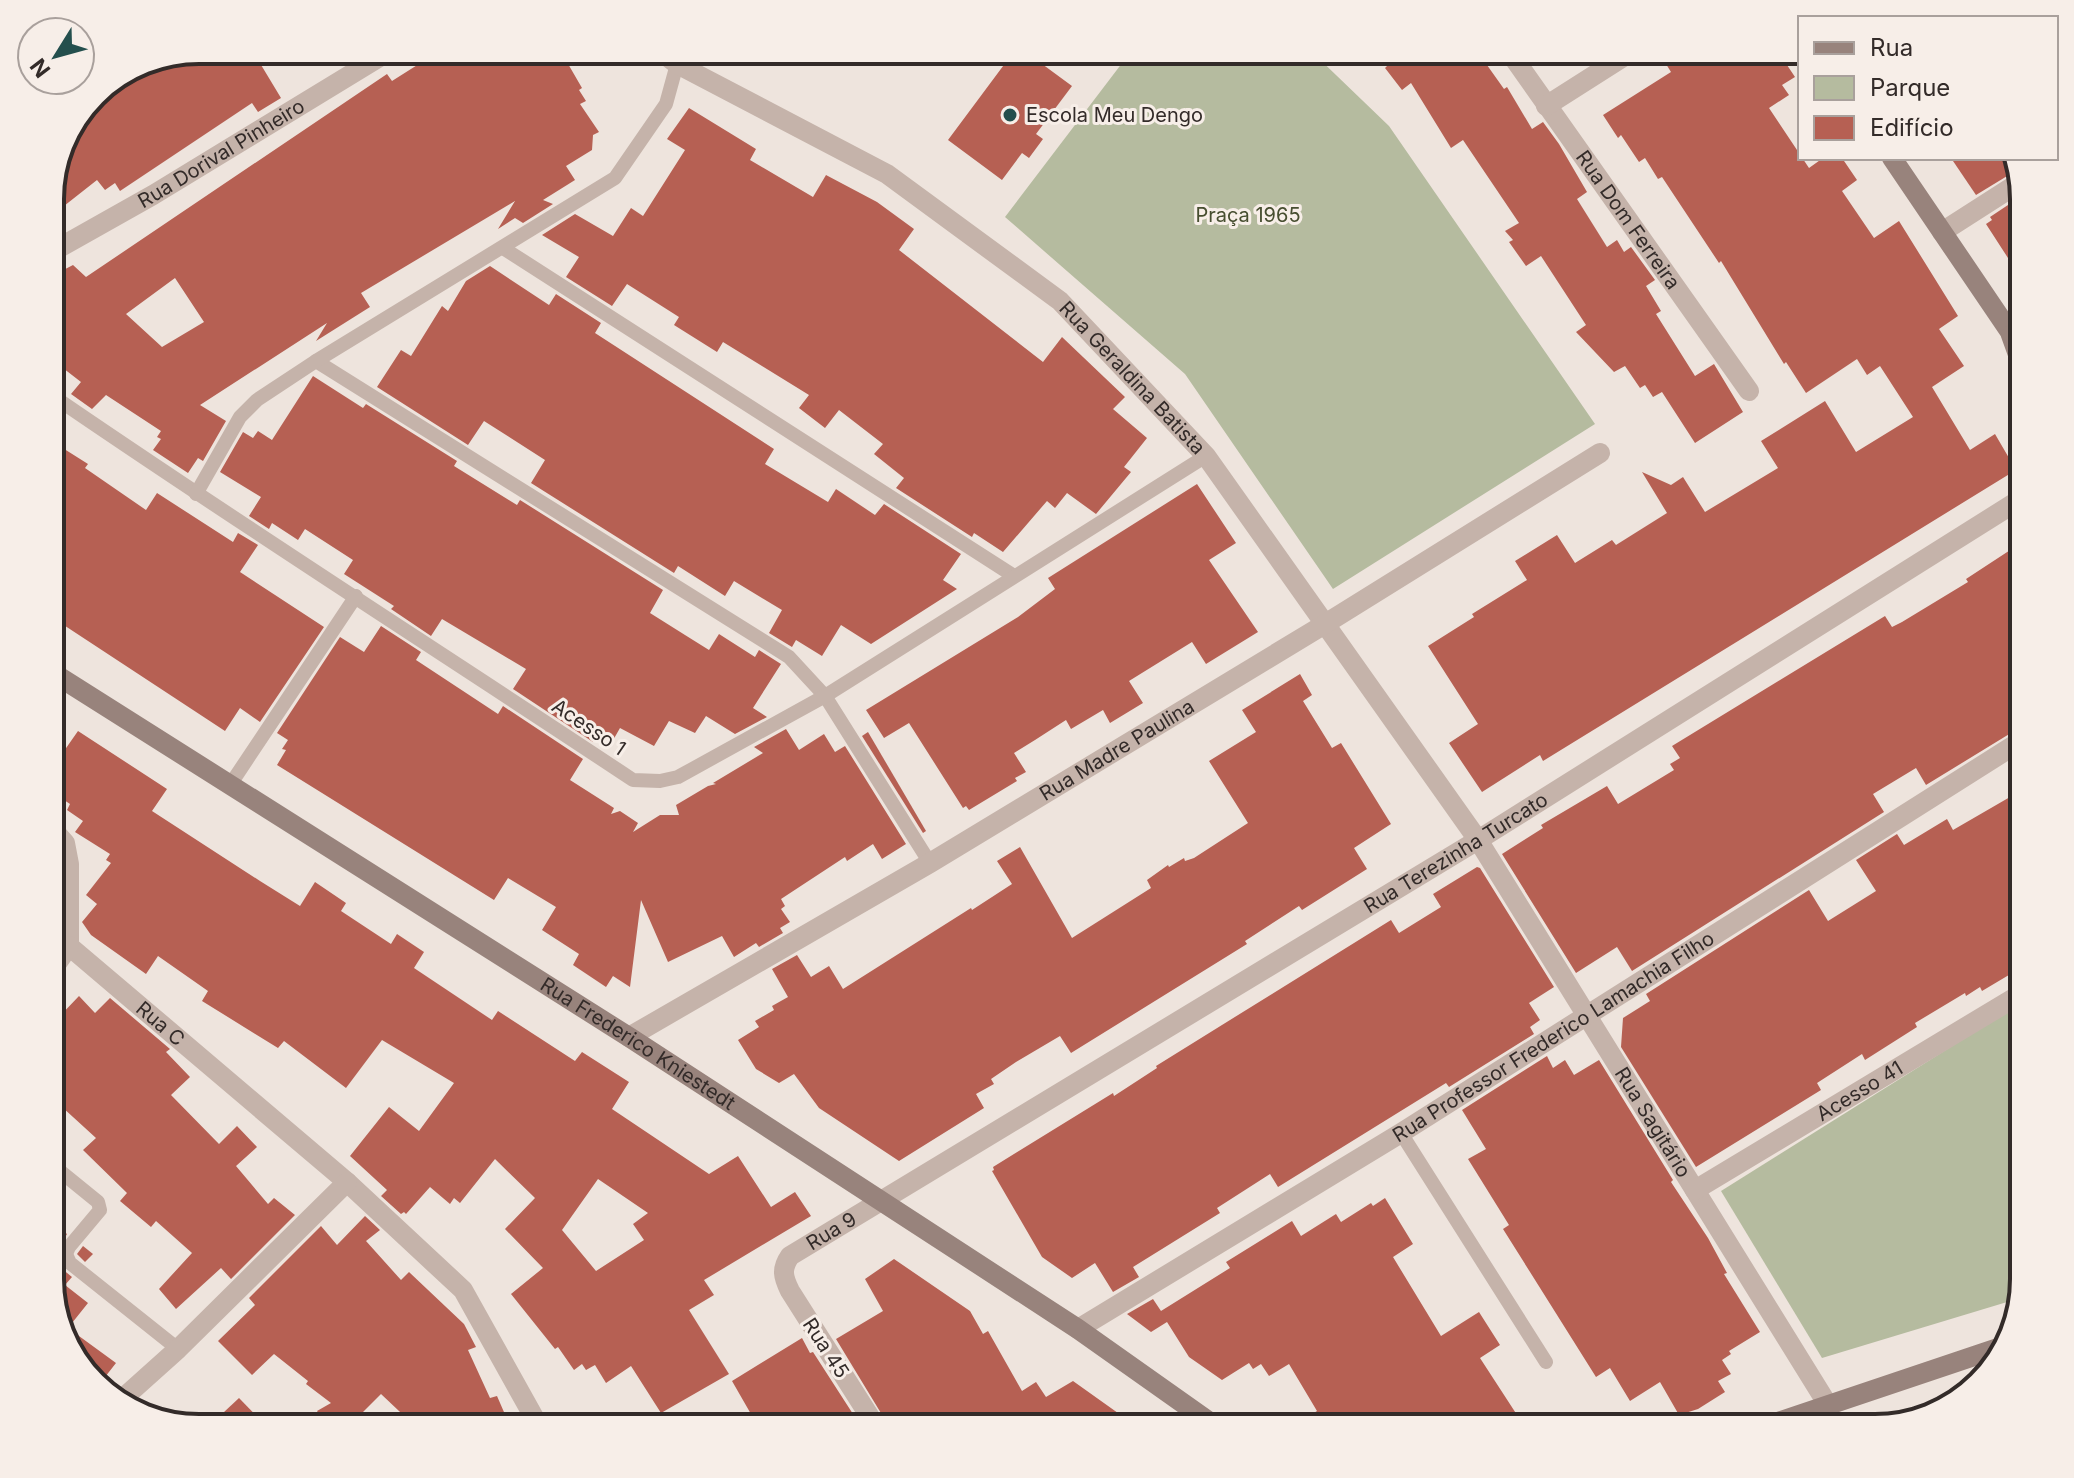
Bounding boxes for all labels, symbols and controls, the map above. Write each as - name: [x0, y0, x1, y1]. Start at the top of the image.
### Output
- north arrow: [16, 16, 96, 96]
- legend: [1798, 16, 2058, 160]
- text: Rua: [1870, 33, 1913, 62]
- text: N: [25, 54, 55, 83]
- text: Parque: [1870, 73, 1950, 102]
- street label: Rua Dorival Pinheiro: [134, 94, 309, 213]
- place label: Escola Meu Dengo: [1026, 103, 1203, 127]
- marker: Escola Meu Dengo: [1001, 106, 1019, 124]
- text: Edifício: [1870, 113, 1954, 142]
- street label: Rua Dom Ferreira: [1571, 146, 1685, 294]
- park label: Praça 1965: [1195, 203, 1301, 227]
- street label: Rua Geraldina Batista: [1054, 296, 1210, 459]
- street label: Acesso 1: [548, 694, 630, 760]
- street label: Rua Madre Paulina: [1035, 694, 1198, 806]
- street label: Rua Terezinha Turcato: [1359, 787, 1552, 918]
- street label: Rua Professor Frederico Lamachia Filho: [1388, 926, 1718, 1147]
- street label: Rua Frederico Kniestedt: [536, 972, 740, 1115]
- street label: Rua C: [131, 996, 190, 1051]
- street label: Acesso 41: [1812, 1056, 1907, 1126]
- street label: Rua Sagitário: [1610, 1063, 1696, 1182]
- street label: Rua 9: [802, 1207, 861, 1255]
- street label: Rua 45: [798, 1314, 854, 1382]

